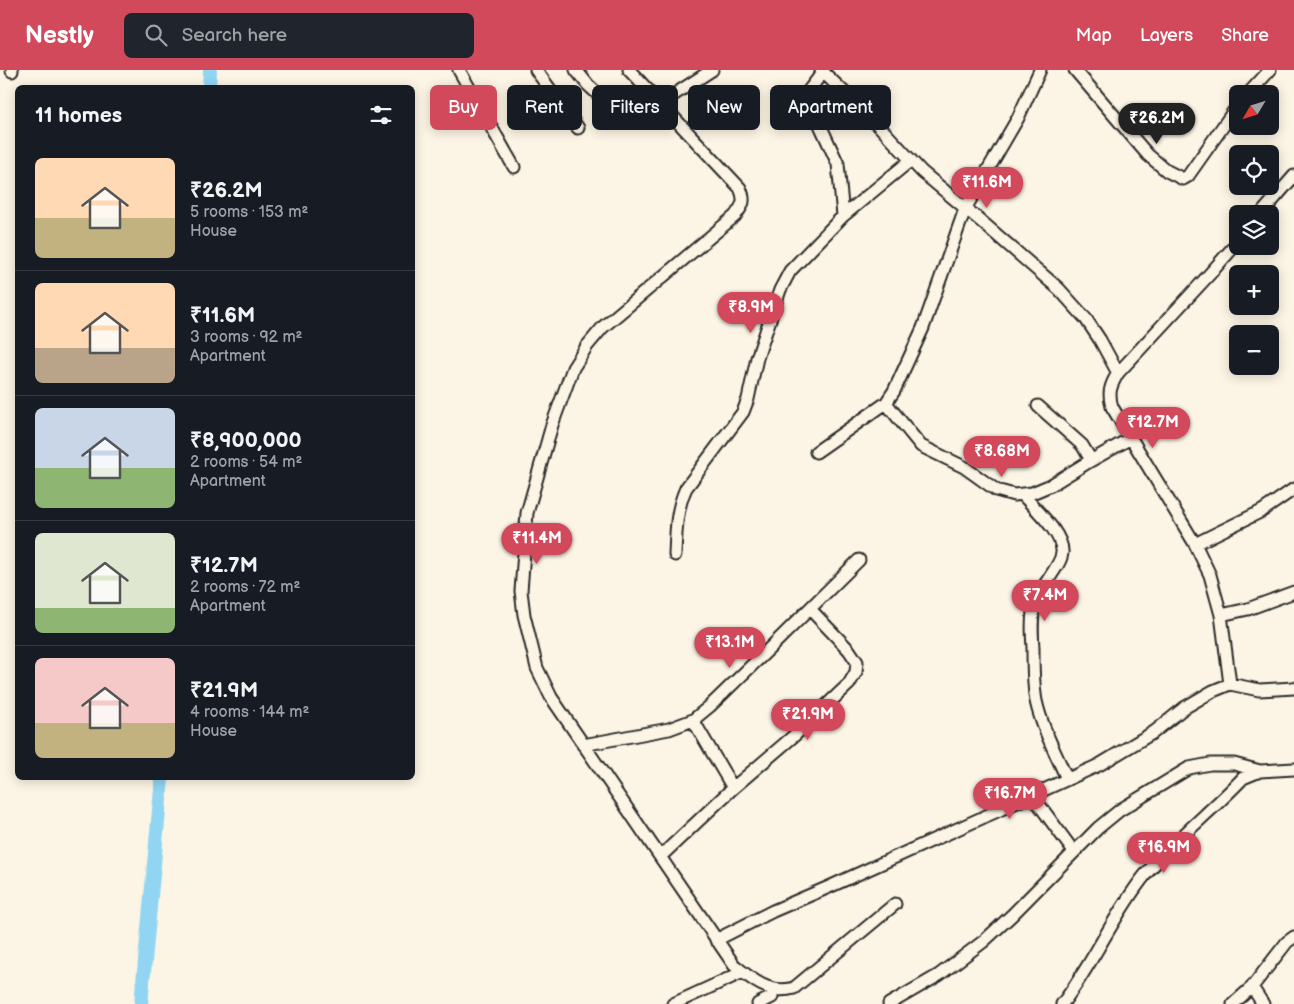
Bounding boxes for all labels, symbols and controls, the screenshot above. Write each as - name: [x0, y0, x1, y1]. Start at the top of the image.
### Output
- search box: [124, 13, 474, 58]
- text: Nestly: [25, 21, 94, 50]
- icon: search: [142, 21, 170, 49]
- text: Search here: [182, 24, 287, 47]
- text: Map: [1076, 25, 1112, 46]
- text: Layers: [1140, 25, 1193, 46]
- text: Share: [1221, 25, 1269, 46]
- chip: Buy: [430, 85, 497, 130]
- chip: Rent: [507, 85, 582, 130]
- chip: Filters: [592, 85, 678, 130]
- chip: New: [688, 85, 760, 130]
- chip: Apartment: [770, 85, 891, 130]
- north arrow: [1229, 85, 1279, 135]
- map controls: [1229, 85, 1279, 375]
- icon: filters: [367, 101, 395, 129]
- pin: ₹26.2M: [1116, 102, 1198, 145]
- text: 11 homes: [35, 103, 122, 128]
- text: ₹26.2M: [1129, 109, 1185, 128]
- button: locate: [1229, 145, 1279, 195]
- pin: ₹11.6M: [946, 166, 1028, 209]
- text: ₹11.6M: [962, 173, 1012, 192]
- icon: home: [75, 178, 135, 238]
- text: ₹26.2M: [190, 178, 263, 203]
- text: 5 rooms · 153 m²: [190, 203, 308, 222]
- button: layers: [1229, 205, 1279, 255]
- text: House: [190, 222, 237, 241]
- button: +: [1229, 265, 1279, 315]
- pin: ₹8.9M: [716, 292, 786, 334]
- text: ₹8.9M: [728, 298, 774, 317]
- icon: home: [75, 303, 135, 363]
- text: ₹11.6M: [190, 303, 255, 328]
- button: −: [1229, 325, 1279, 375]
- text: 3 rooms · 92 m²: [190, 328, 303, 347]
- text: Apartment: [190, 347, 266, 366]
- pin: ₹12.7M: [1112, 406, 1194, 449]
- text: ₹12.7M: [1127, 413, 1179, 432]
- icon: home: [75, 428, 135, 488]
- text: ₹8,900,000: [190, 428, 302, 453]
- pin: ₹8.68M: [961, 436, 1043, 478]
- text: ₹8.68M: [974, 442, 1030, 461]
- text: 2 rooms · 54 m²: [190, 453, 302, 472]
- text: Apartment: [190, 472, 266, 491]
- pin: ₹11.4M: [496, 522, 578, 565]
- text: ₹11.4M: [512, 529, 562, 548]
- icon: home: [75, 553, 135, 613]
- text: ₹12.7M: [190, 553, 258, 578]
- text: 2 rooms · 72 m²: [190, 578, 300, 597]
- pin: ₹7.4M: [1010, 580, 1080, 622]
- text: ₹7.4M: [1023, 586, 1067, 605]
- text: Apartment: [190, 597, 266, 616]
- pin: ₹13.1M: [689, 626, 771, 669]
- text: ₹13.1M: [705, 633, 755, 652]
- icon: home: [75, 678, 135, 738]
- text: ₹21.9M: [190, 678, 258, 703]
- pin: ₹21.9M: [767, 698, 849, 741]
- text: 4 rooms · 144 m²: [190, 703, 309, 722]
- text: ₹21.9M: [782, 705, 834, 724]
- text: House: [190, 722, 237, 741]
- pin: ₹16.7M: [969, 778, 1051, 820]
- text: ₹16.7M: [984, 784, 1036, 803]
- pin: ₹16.9M: [1123, 832, 1205, 874]
- text: ₹16.9M: [1138, 838, 1190, 857]

